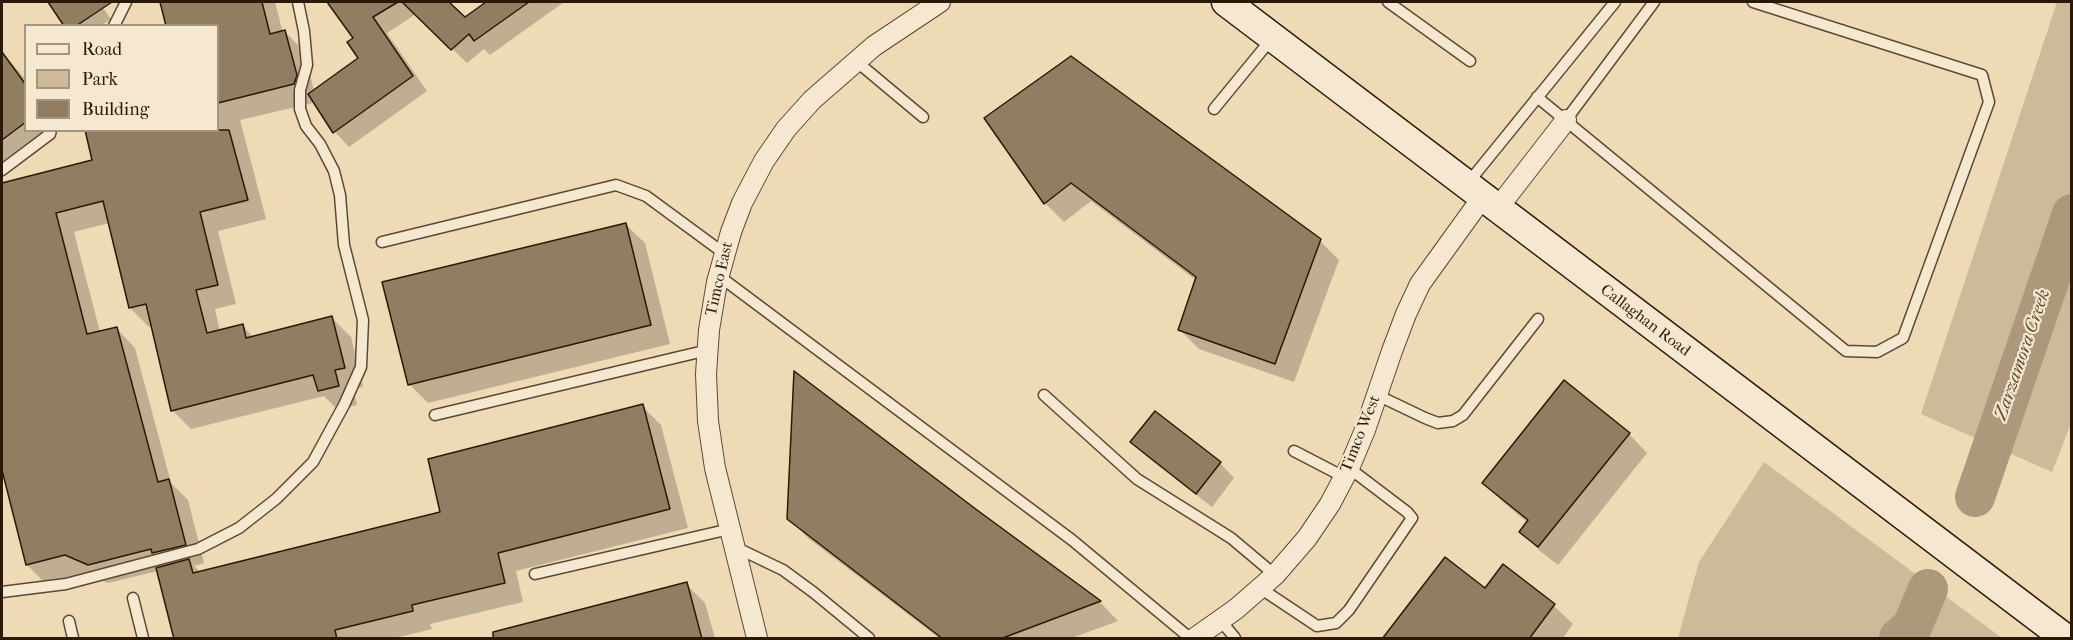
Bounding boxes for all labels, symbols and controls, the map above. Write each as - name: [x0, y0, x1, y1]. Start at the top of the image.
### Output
- legend: [24, 24, 219, 132]
- text: Road: [82, 39, 122, 60]
- text: Park: [82, 69, 118, 90]
- text: Building: [82, 99, 149, 120]
- street label: Timco East: [702, 240, 738, 318]
- street label: Callaghan Road: [1596, 281, 1694, 361]
- water label: Zarzamora Creek: [1991, 287, 2055, 423]
- street label: Timco West: [1337, 393, 1385, 475]

